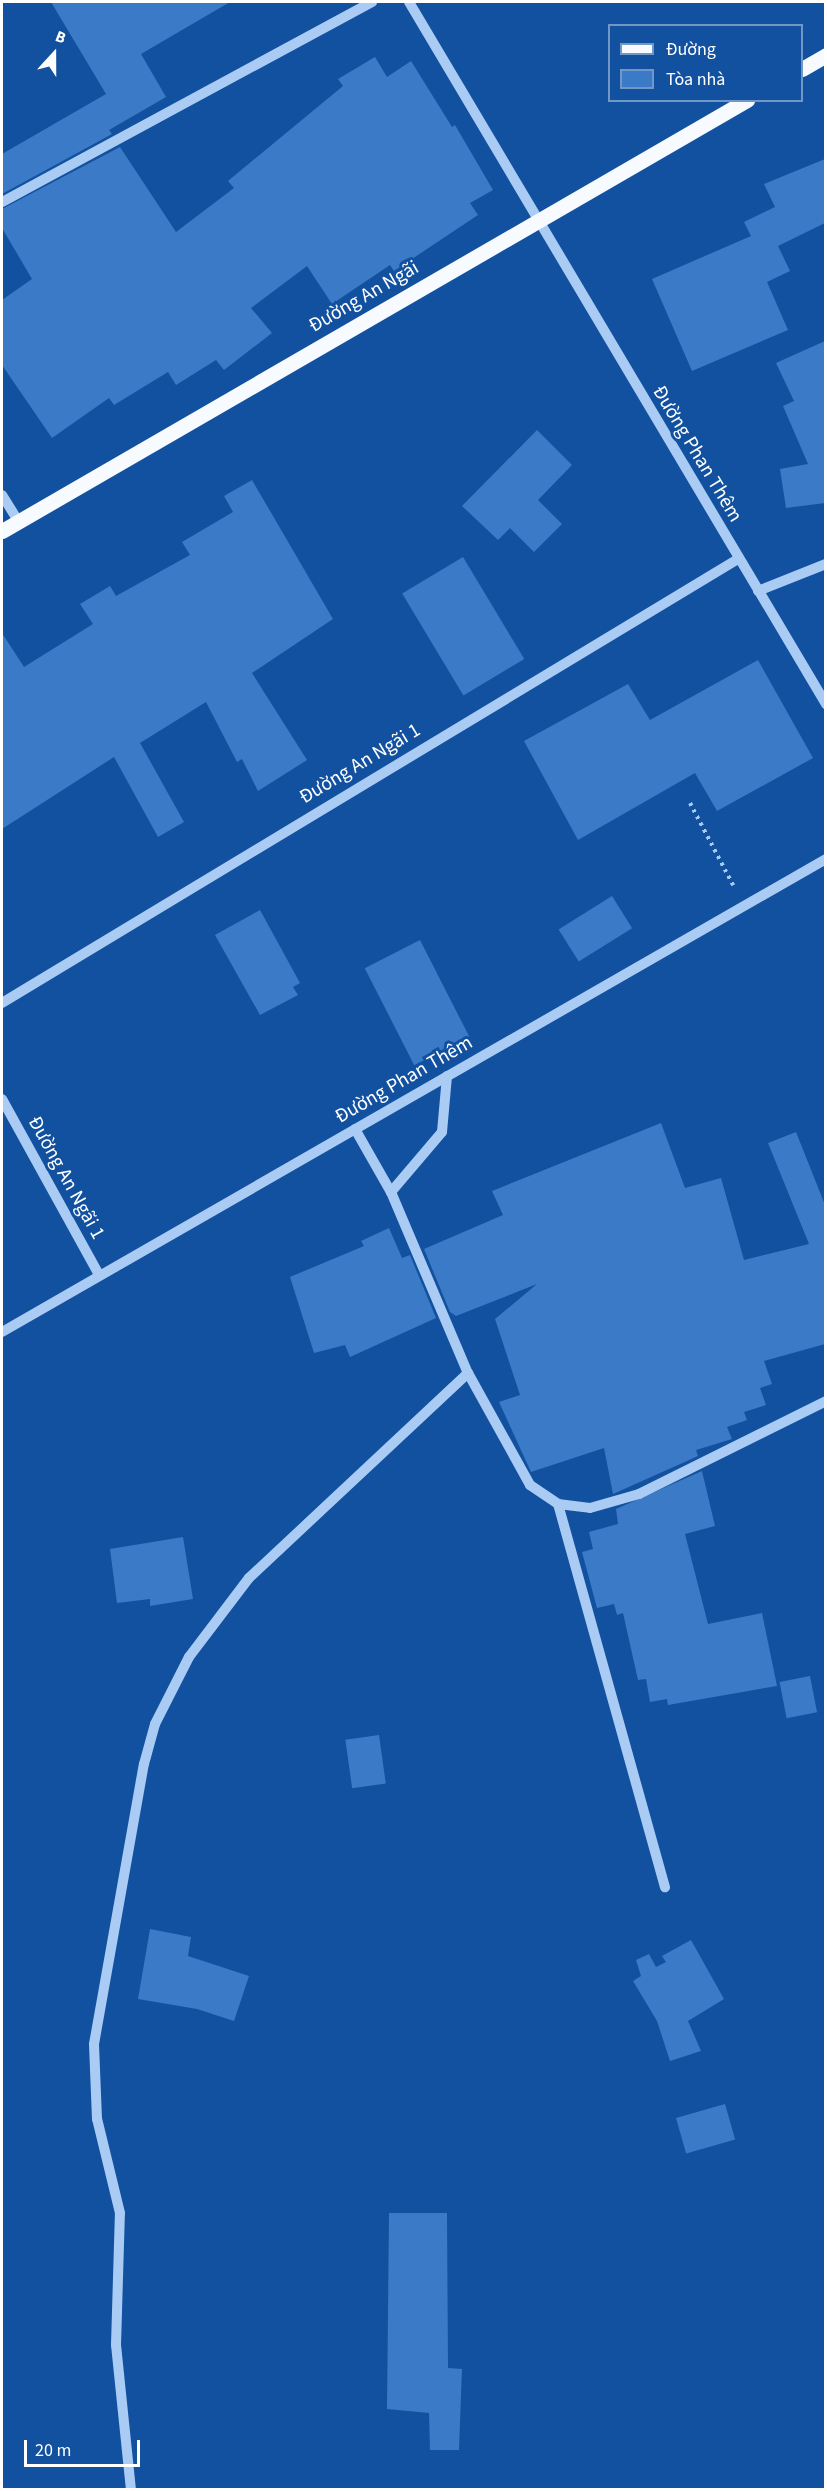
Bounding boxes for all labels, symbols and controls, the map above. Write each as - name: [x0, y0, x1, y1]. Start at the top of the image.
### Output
- north arrow: [24, 24, 84, 84]
- legend: [608, 24, 803, 102]
- text: B: [52, 25, 69, 49]
- text: Đường: [666, 37, 716, 62]
- text: Tòa nhà: [666, 67, 725, 92]
- street label: Đường An Ngãi: [305, 256, 423, 338]
- street label: Đường Phan Thêm: [647, 381, 747, 527]
- street label: Đường An Ngãi 1: [295, 718, 425, 810]
- street label: Đường Phan Thêm: [331, 1031, 477, 1129]
- street label: Đường An Ngãi 1: [22, 1112, 110, 1244]
- scale bar: [27, 2428, 142, 2466]
- text: 20 m: [35, 2438, 71, 2463]

